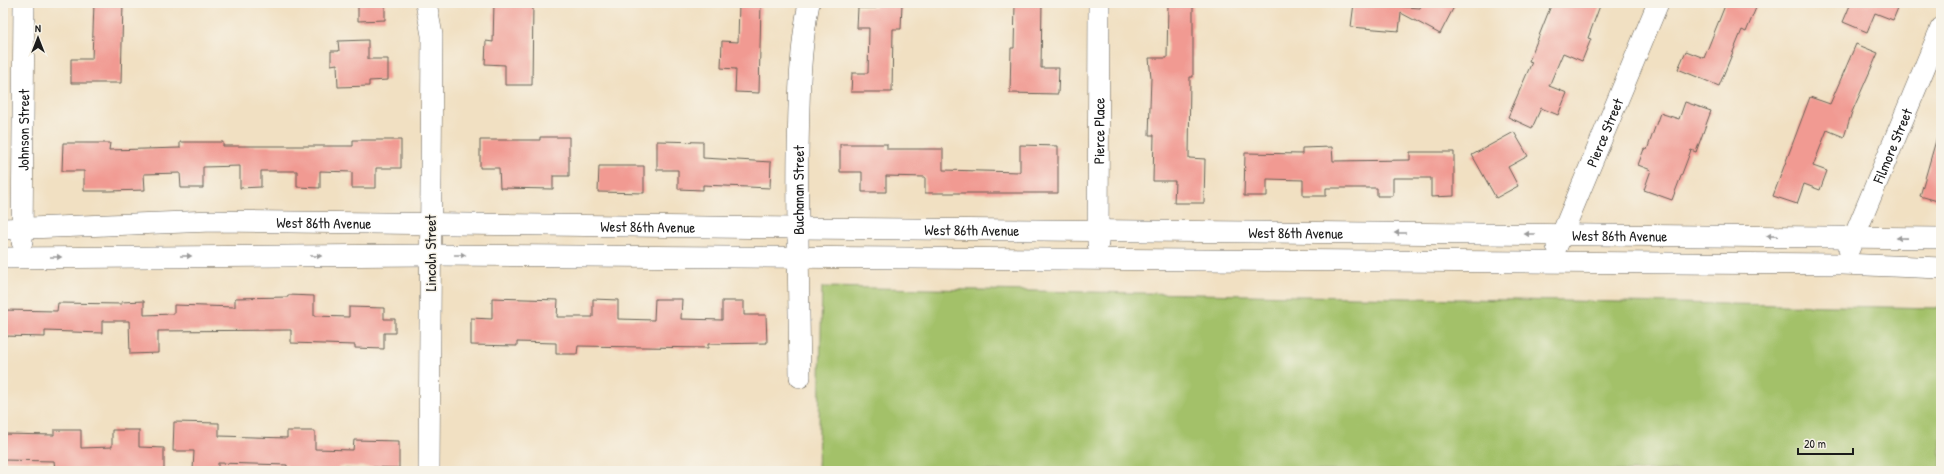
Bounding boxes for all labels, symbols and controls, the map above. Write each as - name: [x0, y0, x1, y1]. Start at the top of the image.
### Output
- north arrow: [18, 18, 58, 58]
- text: N: [35, 21, 41, 35]
- street label: Johnson Street: [12, 88, 34, 171]
- street label: Pierce Street: [1581, 94, 1628, 170]
- street label: Pierce Place: [1088, 98, 1109, 164]
- street label: Filmore Street: [1867, 104, 1917, 187]
- street label: Buchanan Street: [787, 144, 809, 235]
- street label: West 86th Avenue: [276, 211, 372, 233]
- street label: Lincoln Street: [420, 214, 441, 291]
- street label: West 86th Avenue: [600, 215, 696, 237]
- street label: West 86th Avenue: [924, 219, 1019, 240]
- street label: West 86th Avenue: [1248, 221, 1343, 243]
- street label: West 86th Avenue: [1572, 224, 1667, 246]
- one-way arrow: [1393, 230, 1406, 236]
- one-way arrow: [1523, 231, 1536, 237]
- one-way arrow: [1765, 233, 1778, 239]
- one-way arrow: [1895, 235, 1908, 241]
- one-way arrow: [454, 252, 466, 259]
- one-way arrow: [180, 253, 193, 259]
- one-way arrow: [310, 253, 323, 259]
- one-way arrow: [50, 254, 63, 260]
- scale bar: [1798, 430, 1853, 456]
- text: 20 m: [1804, 435, 1826, 452]

